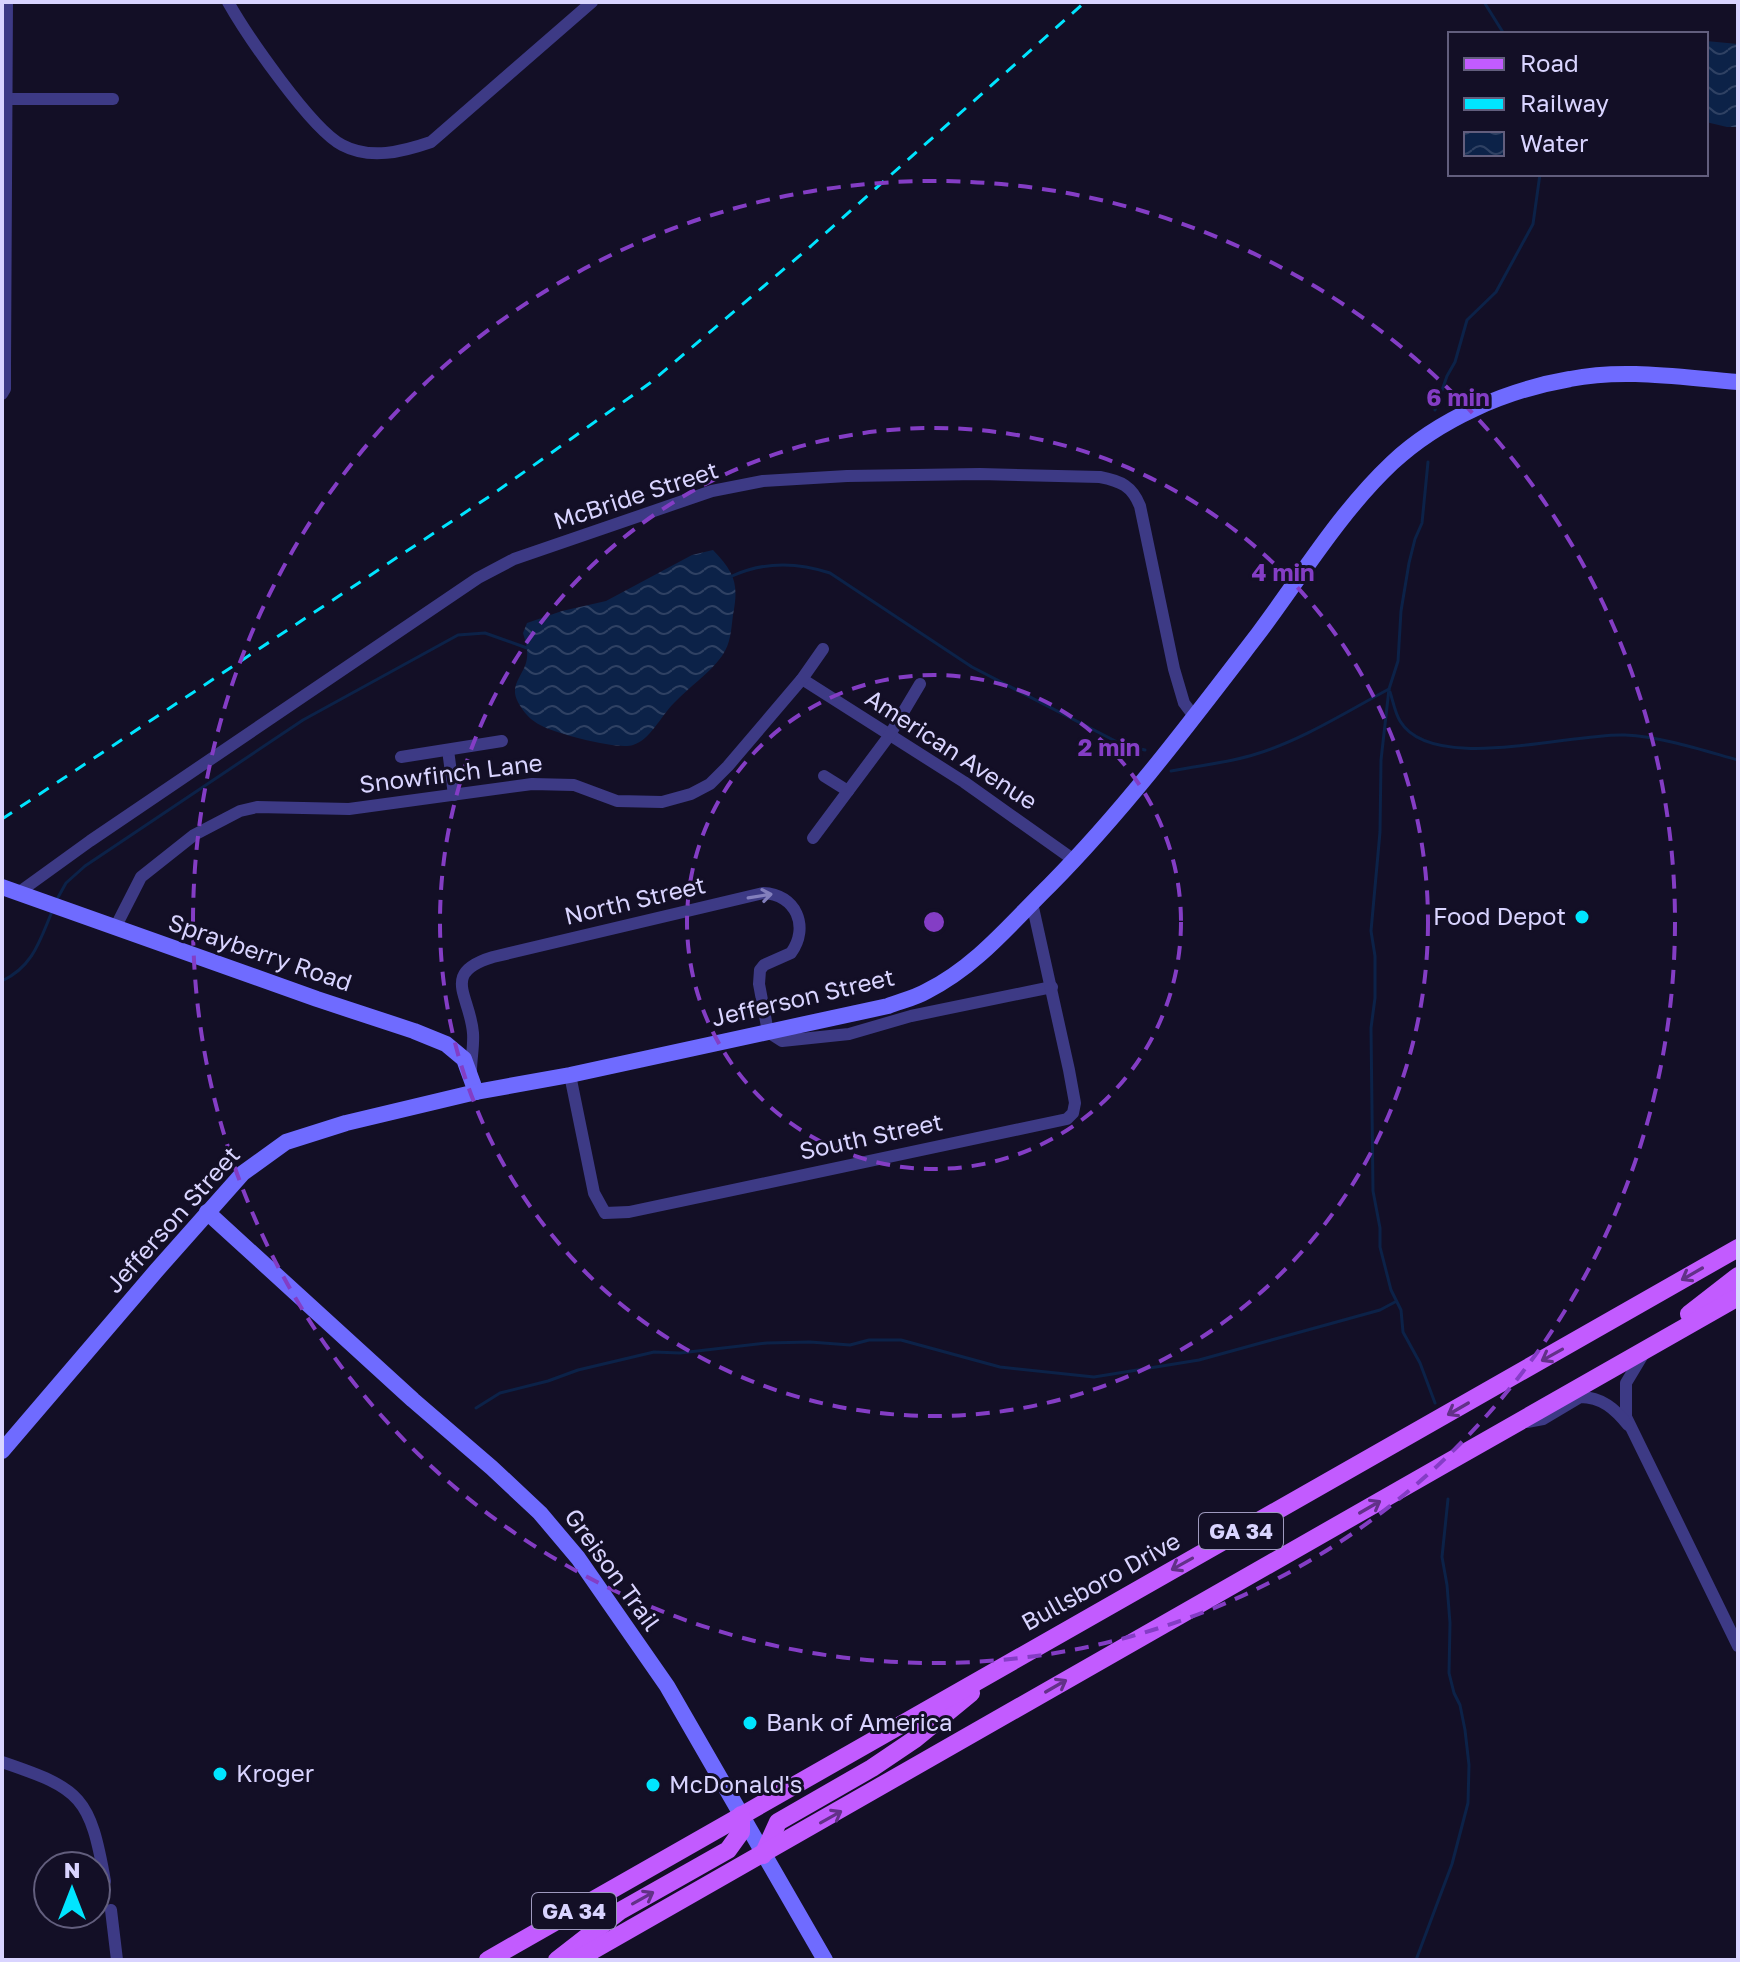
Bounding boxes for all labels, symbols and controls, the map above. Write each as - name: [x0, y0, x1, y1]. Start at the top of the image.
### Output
- legend: [1448, 32, 1708, 176]
- text: Road: [1520, 48, 1579, 77]
- text: Railway: [1520, 88, 1609, 117]
- text: Water: [1520, 128, 1588, 157]
- text: 6 min: [1426, 382, 1490, 411]
- street label: McBride Street: [550, 454, 721, 535]
- text: 4 min: [1251, 557, 1315, 586]
- street label: American Avenue: [860, 682, 1043, 815]
- text: 2 min: [1078, 732, 1140, 761]
- street label: Snowfinch Lane: [358, 747, 544, 798]
- street label: North Street: [561, 869, 708, 930]
- one-way arrow: [746, 888, 772, 903]
- place label: Food Depot: [1433, 901, 1566, 930]
- street label: Sprayberry Road: [165, 907, 356, 997]
- centre of rings: [920, 908, 948, 936]
- marker: Food Depot: [1573, 908, 1591, 926]
- street label: Jefferson Street: [708, 961, 897, 1032]
- street label: South Street: [796, 1106, 945, 1165]
- street label: Jefferson Street: [99, 1140, 245, 1298]
- one-way arrow: [1681, 1266, 1704, 1282]
- one-way arrow: [1541, 1347, 1564, 1363]
- one-way arrow: [1447, 1401, 1470, 1417]
- one-way arrow: [1358, 1499, 1381, 1515]
- street label: Greison Trail: [559, 1502, 667, 1636]
- road number: GA 34: [1199, 1513, 1283, 1549]
- street label: Bullsboro Drive: [1016, 1525, 1185, 1636]
- one-way arrow: [1171, 1556, 1194, 1572]
- one-way arrow: [1044, 1678, 1067, 1694]
- place label: Bank of America: [766, 1707, 953, 1736]
- marker: Bank of America: [741, 1714, 759, 1732]
- place label: Kroger: [236, 1758, 314, 1787]
- marker: Kroger: [211, 1765, 229, 1783]
- place label: McDonald's: [669, 1769, 802, 1798]
- marker: McDonald's: [644, 1776, 662, 1794]
- one-way arrow: [819, 1808, 842, 1824]
- north arrow: [32, 1850, 112, 1930]
- text: N: [64, 1856, 80, 1883]
- one-way arrow: [631, 1890, 655, 1906]
- road number: GA 34: [532, 1893, 616, 1929]

